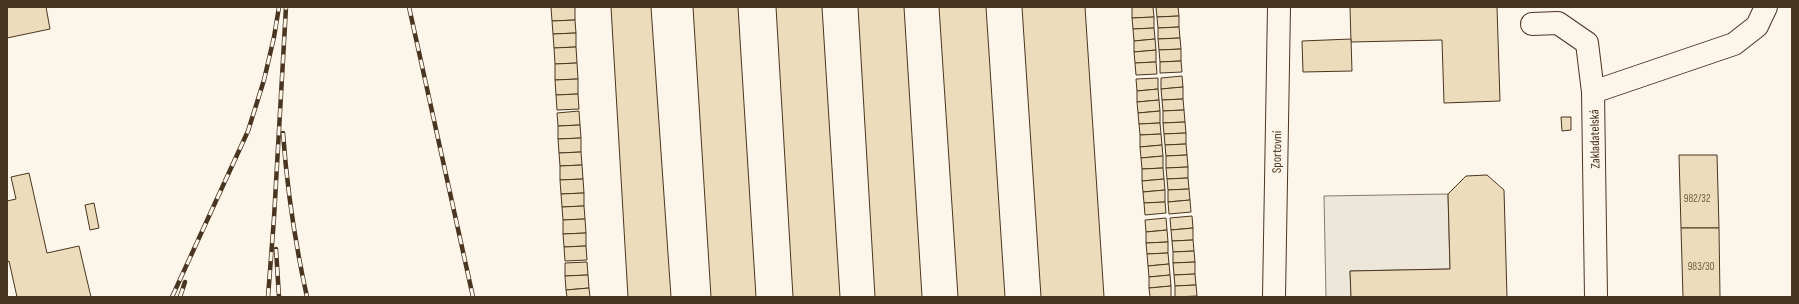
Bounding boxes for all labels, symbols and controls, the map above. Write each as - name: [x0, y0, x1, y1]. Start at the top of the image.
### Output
- street label: Zakladatelská: [1586, 109, 1604, 169]
- street label: Sportovní: [1269, 130, 1285, 173]
- house number: 982/32: [1684, 192, 1711, 205]
- house number: 983/30: [1687, 260, 1715, 273]

